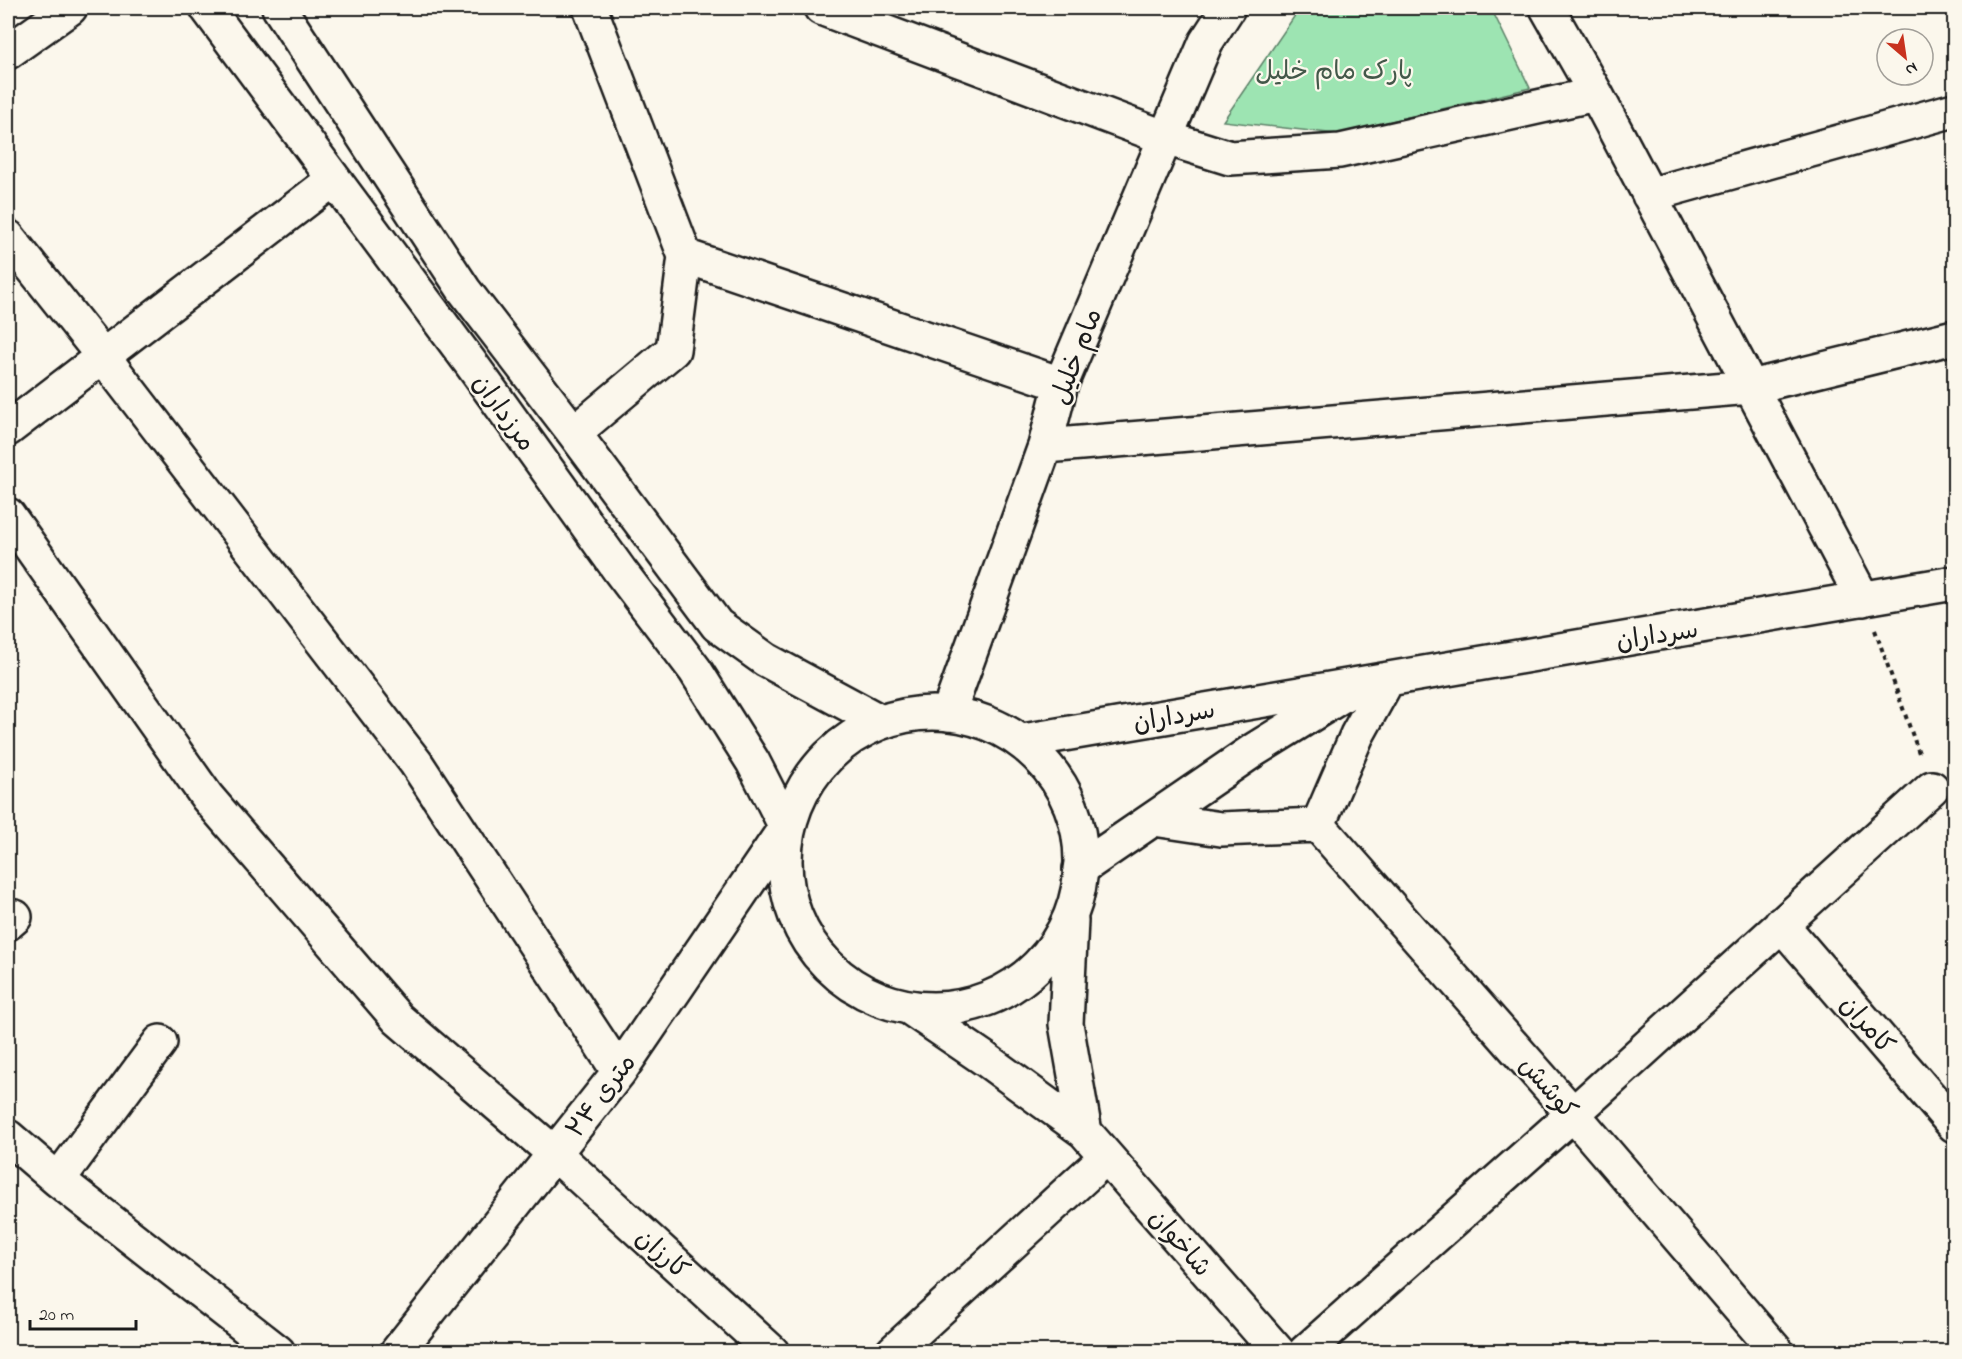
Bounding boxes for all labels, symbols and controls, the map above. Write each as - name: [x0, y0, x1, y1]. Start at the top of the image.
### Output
- north arrow: [1875, 27, 1935, 87]
- park label: پارک مام خلیل: [1255, 54, 1413, 92]
- text: N: [1901, 55, 1922, 82]
- street label: مام خلیل: [1042, 303, 1114, 411]
- street label: مرزداران: [461, 367, 544, 460]
- street label: سرداران: [1614, 612, 1701, 662]
- street label: سرداران: [1131, 692, 1219, 744]
- street label: کامران: [1829, 988, 1902, 1064]
- street label: ۲۴ متری: [558, 1047, 647, 1147]
- street label: کوشش: [1508, 1049, 1585, 1129]
- street label: شاخوان: [1138, 1201, 1219, 1287]
- street label: کارزان: [626, 1221, 696, 1290]
- scale bar: [30, 1293, 136, 1331]
- text: 20 m: [39, 1303, 74, 1329]

